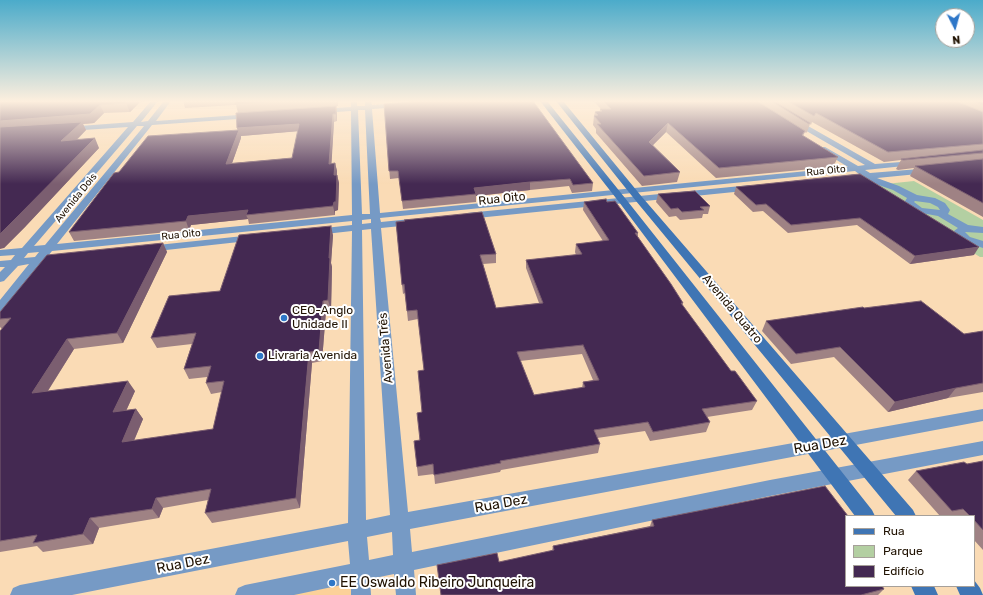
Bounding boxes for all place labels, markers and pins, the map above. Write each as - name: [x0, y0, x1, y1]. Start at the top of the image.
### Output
- place label: CEO-Anglo Unidade II: [292, 304, 353, 332]
- marker: CEO-Anglo Unidade II: [279, 313, 289, 323]
- place label: Livraria Avenida: [268, 349, 357, 363]
- marker: Livraria Avenida: [255, 351, 265, 361]
- place label: EE Oswaldo Ribeiro Junqueira: [340, 575, 534, 591]
- marker: EE Oswaldo Ribeiro Junqueira: [327, 578, 337, 588]

